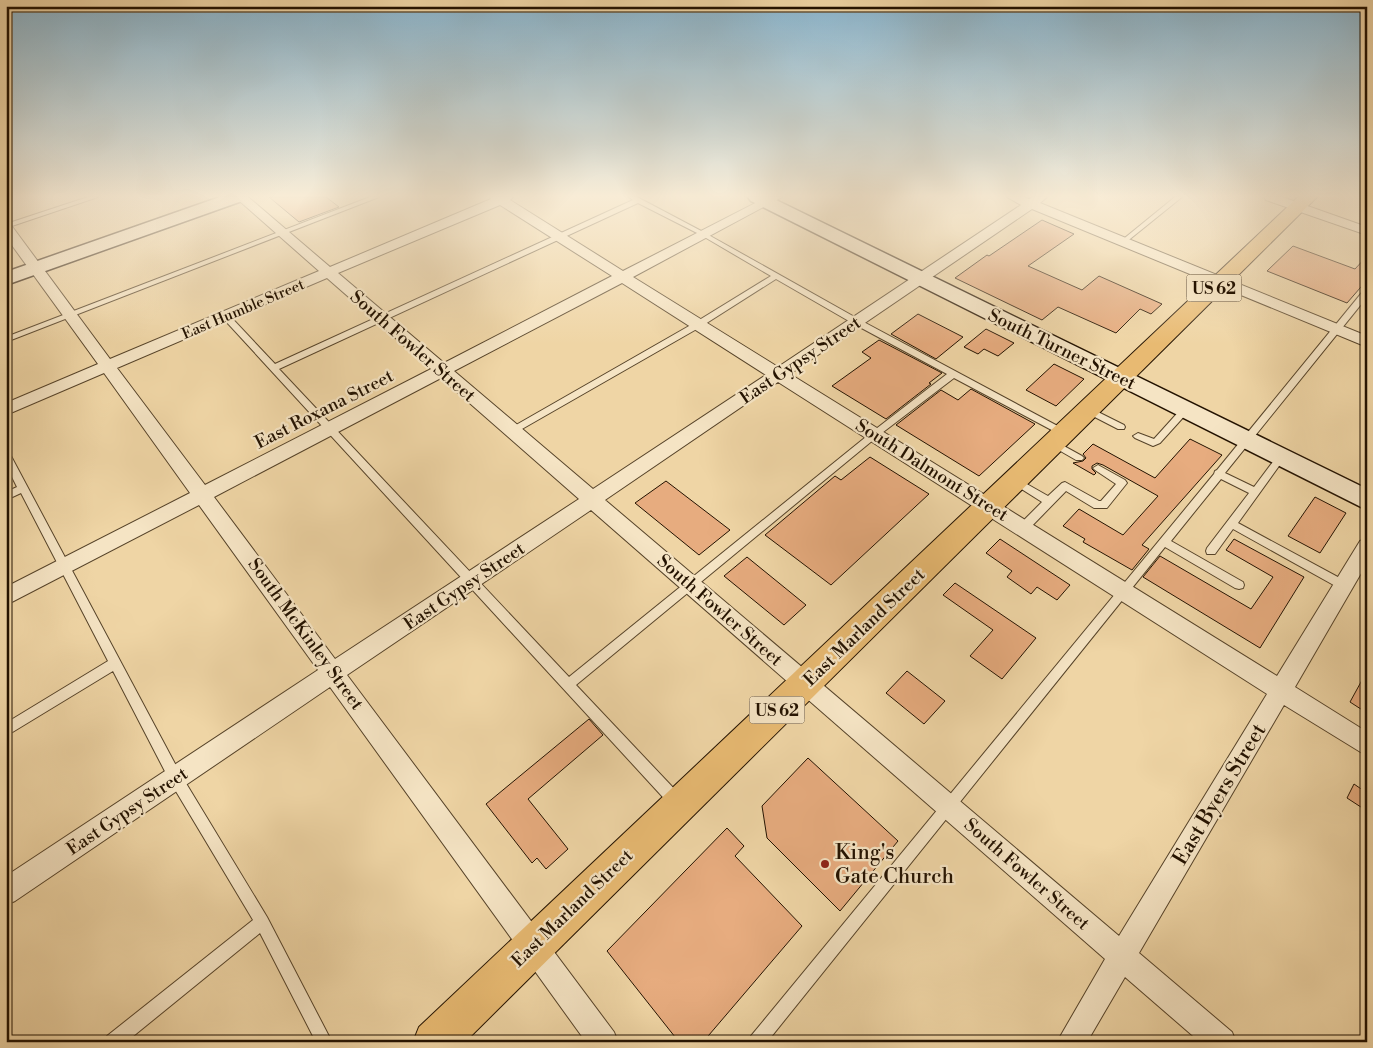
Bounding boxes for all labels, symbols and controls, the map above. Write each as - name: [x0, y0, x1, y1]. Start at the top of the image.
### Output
- road number: US 62: [1186, 274, 1242, 302]
- street label: East Humble Street: [179, 275, 308, 344]
- street label: South Fowler Street: [345, 285, 481, 408]
- street label: South Turner Street: [984, 304, 1140, 395]
- street label: East Gypsy Street: [735, 311, 866, 410]
- street label: East Roxana Street: [251, 364, 398, 454]
- street label: South Dalmont Street: [851, 414, 1013, 527]
- street label: East Gypsy Street: [399, 537, 530, 636]
- street label: South Fowler Street: [652, 549, 788, 672]
- street label: South McKinley Street: [243, 554, 369, 715]
- street label: East Marland Street: [799, 563, 930, 691]
- road number: US 62: [750, 696, 804, 724]
- street label: East Byers Street: [1167, 718, 1273, 870]
- street label: East Gypsy Street: [62, 762, 193, 861]
- street label: South Fowler Street: [959, 813, 1095, 936]
- place label: King's Gate Church: [835, 840, 954, 890]
- street label: East Marland Street: [507, 844, 638, 972]
- marker: King's Gate Church: [819, 858, 831, 870]

